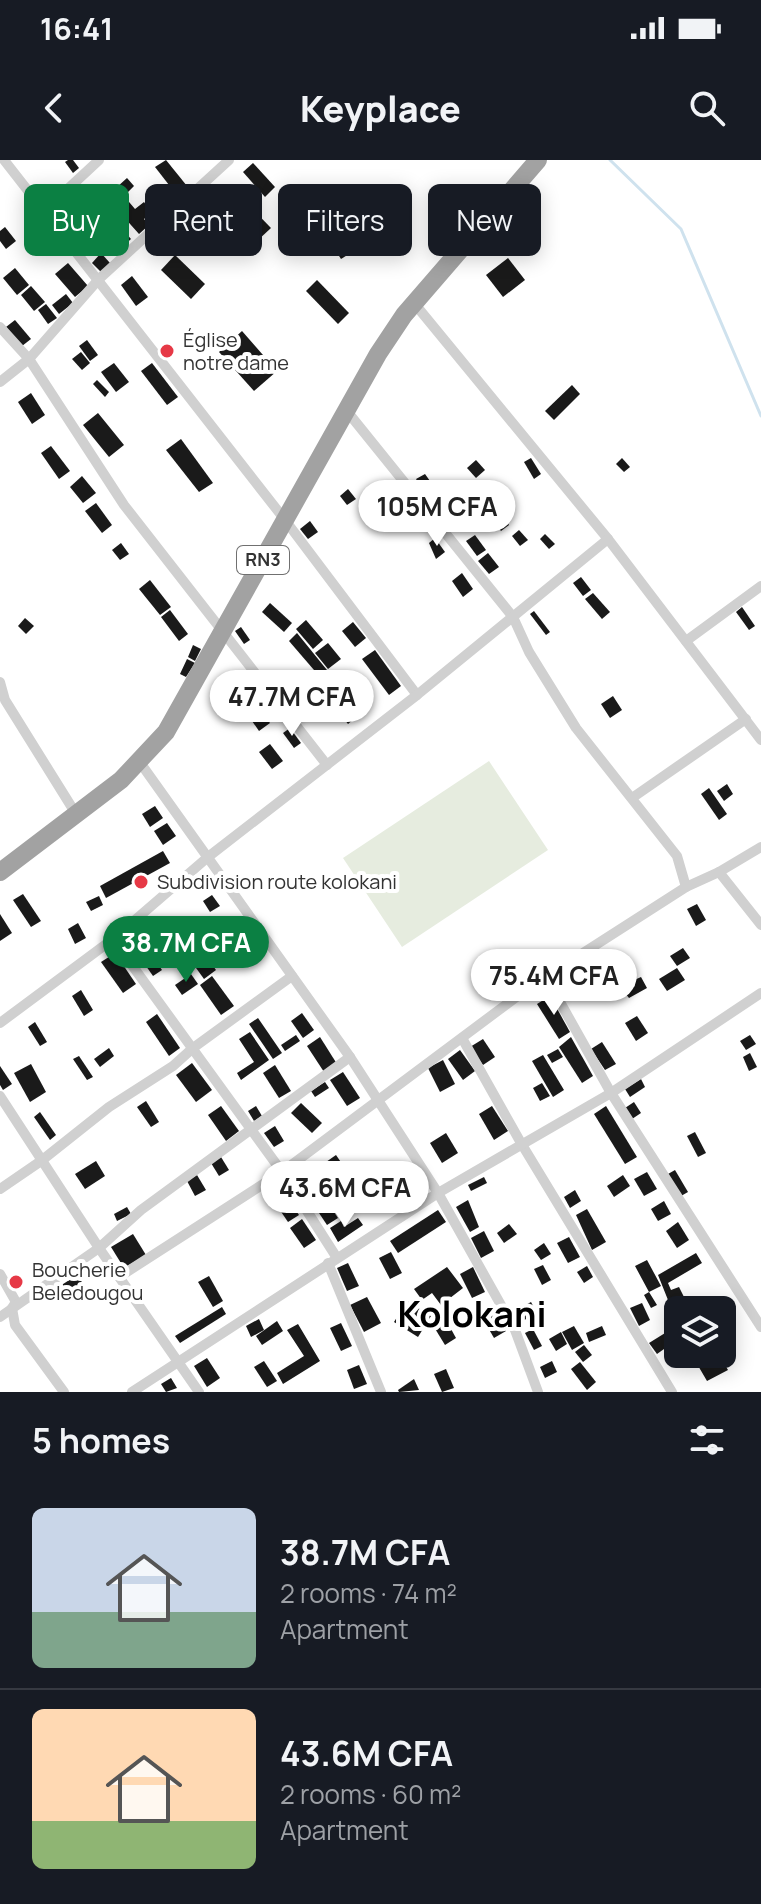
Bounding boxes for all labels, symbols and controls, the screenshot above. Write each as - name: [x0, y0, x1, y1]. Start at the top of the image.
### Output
- text: 16:41: [40, 8, 113, 49]
- text: Keyplace: [300, 84, 461, 133]
- icon: back: [32, 86, 76, 130]
- icon: search: [685, 86, 729, 130]
- chip: Buy: [24, 184, 129, 256]
- chip: Rent: [145, 184, 262, 256]
- chip: Filters: [278, 184, 412, 256]
- chip: New: [428, 184, 541, 256]
- place label: Église notre dame: [183, 326, 289, 376]
- marker: Église notre dame: [158, 342, 176, 360]
- pin: 105M CFA: [354, 480, 520, 548]
- text: 105M CFA: [376, 488, 498, 524]
- road number: RN3: [237, 546, 289, 574]
- pin: 47.7M CFA: [200, 670, 384, 738]
- text: 47.7M CFA: [228, 678, 356, 714]
- place label: Subdivision route kolokani: [157, 868, 397, 895]
- marker: Subdivision route kolokani: [132, 873, 150, 891]
- pin: 38.7M CFA: [94, 916, 278, 984]
- text: 38.7M CFA: [121, 924, 251, 960]
- pin: 75.4M CFA: [462, 949, 646, 1017]
- text: 75.4M CFA: [489, 957, 619, 993]
- pin: 43.6M CFA: [253, 1161, 437, 1229]
- text: 43.6M CFA: [279, 1169, 411, 1205]
- place label: Boucherie Beledougou: [32, 1256, 143, 1306]
- marker: Boucherie Beledougou: [7, 1273, 25, 1291]
- district label: Kolokani: [397, 1289, 547, 1338]
- map controls: [664, 1296, 736, 1368]
- button: layers: [664, 1296, 736, 1368]
- text: 5 homes: [32, 1417, 170, 1463]
- icon: filters: [685, 1418, 729, 1462]
- text: 38.7M CFA: [280, 1529, 450, 1575]
- icon: home: [96, 1540, 192, 1636]
- text: 2 rooms · 74 m²: [280, 1575, 457, 1611]
- text: Apartment: [280, 1611, 409, 1647]
- text: 43.6M CFA: [280, 1730, 453, 1776]
- icon: home: [96, 1741, 192, 1837]
- text: 2 rooms · 60 m²: [280, 1776, 462, 1812]
- text: Apartment: [280, 1812, 409, 1848]

